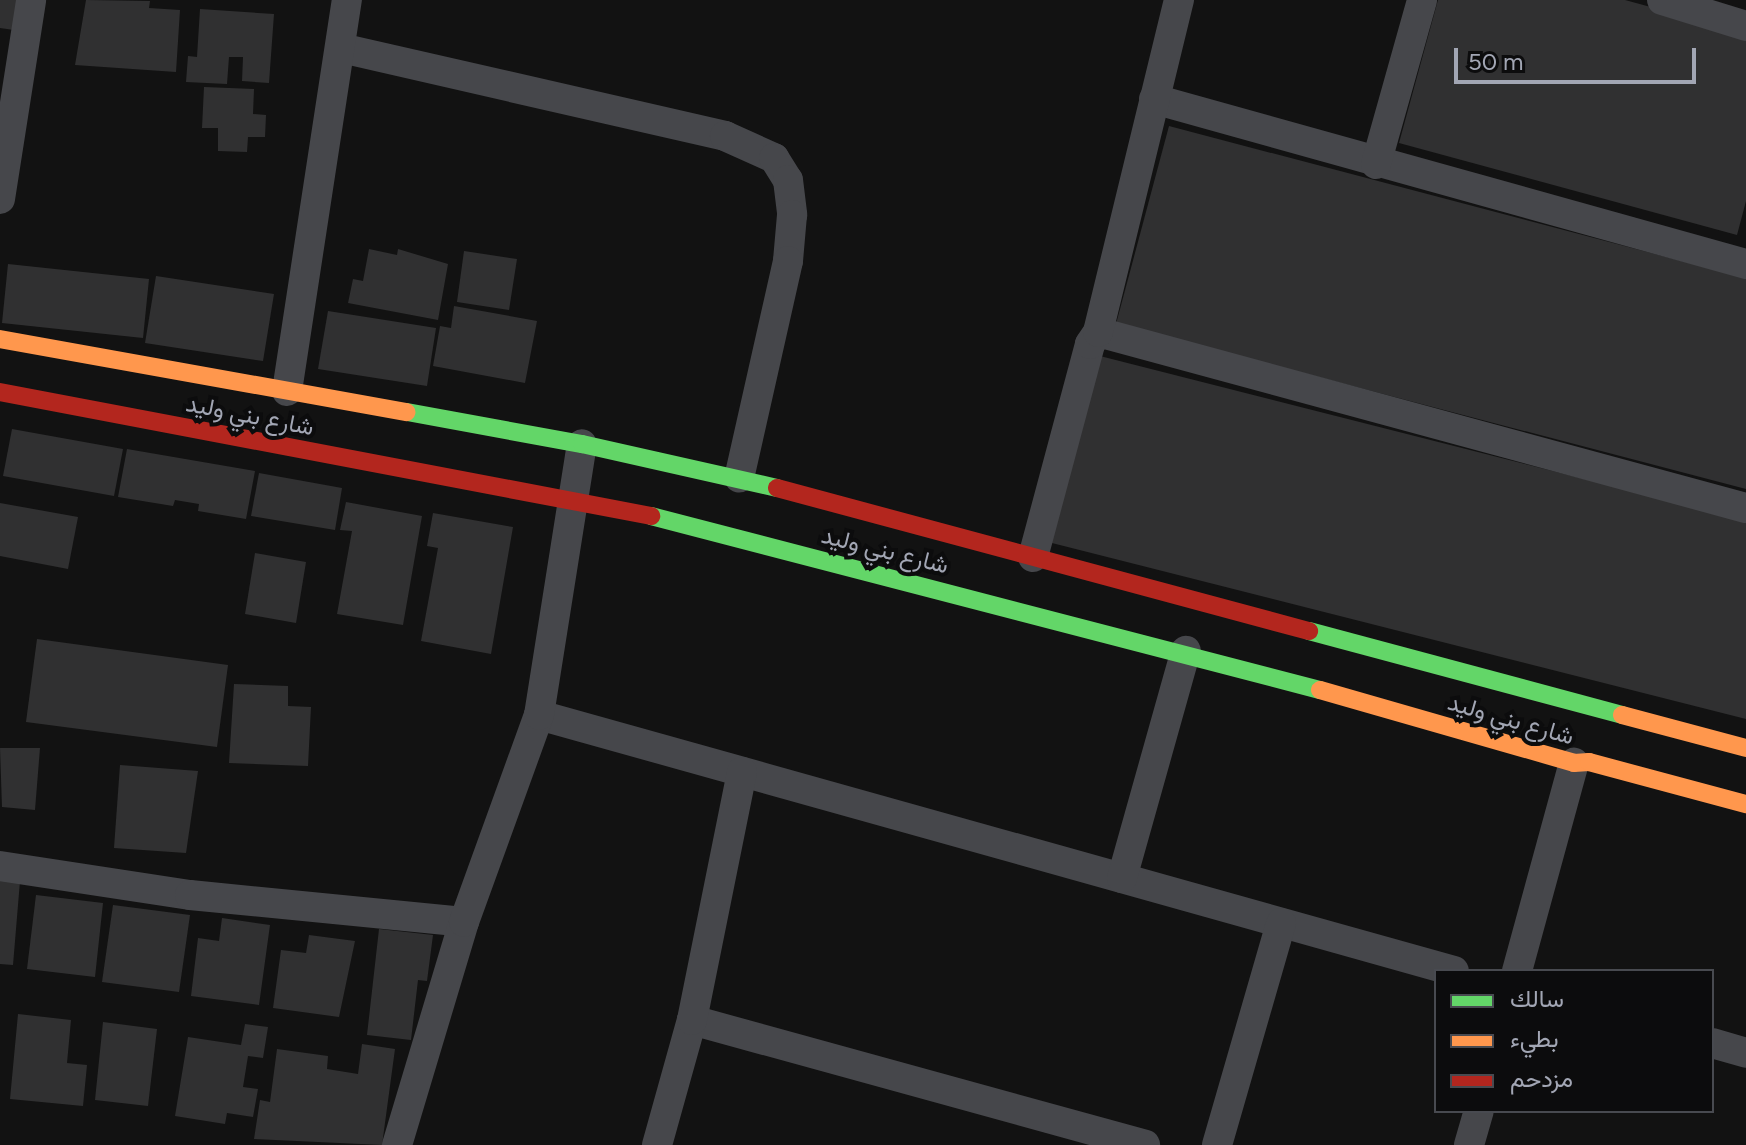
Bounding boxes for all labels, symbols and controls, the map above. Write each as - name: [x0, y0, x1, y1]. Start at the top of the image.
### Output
- scale bar: [1458, 32, 1700, 82]
- text: 50 m: [1468, 47, 1524, 76]
- street label: شارع بني وليد: [183, 388, 317, 442]
- street label: شارع بني وليد: [818, 520, 952, 580]
- street label: شارع بني وليد: [1445, 687, 1577, 751]
- legend: [1434, 969, 1714, 1113]
- text: سالك: [1510, 984, 1564, 1013]
- text: بطيء: [1510, 1024, 1559, 1053]
- text: مزدحم: [1510, 1064, 1573, 1093]

